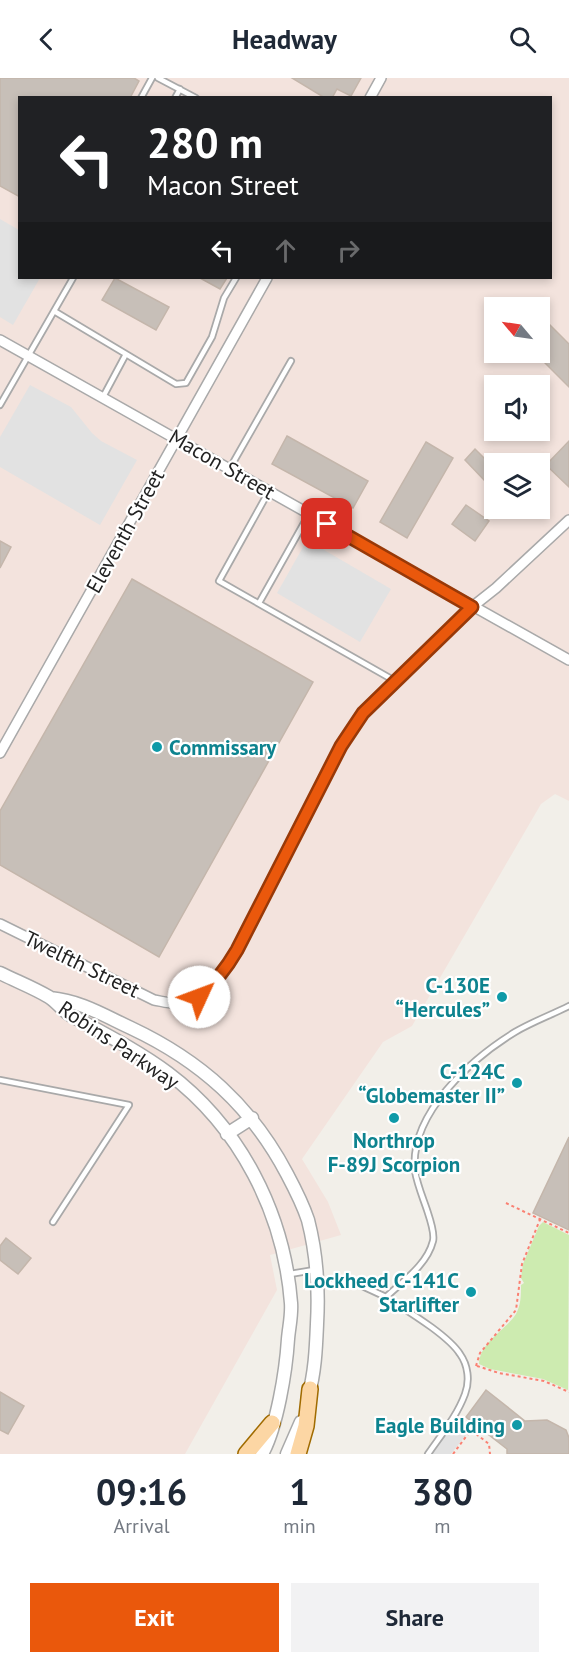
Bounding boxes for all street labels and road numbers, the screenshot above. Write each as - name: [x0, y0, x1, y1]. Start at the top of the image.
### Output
- street label: Macon Street: [164, 423, 280, 505]
- street label: Eleventh Street: [80, 464, 170, 598]
- street label: Twelfth Street: [20, 924, 144, 1004]
- street label: Robins Parkway: [53, 995, 185, 1095]

